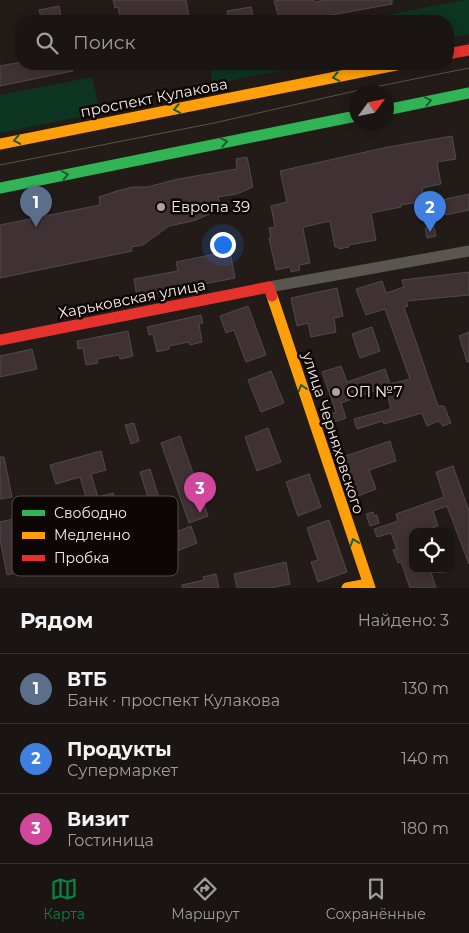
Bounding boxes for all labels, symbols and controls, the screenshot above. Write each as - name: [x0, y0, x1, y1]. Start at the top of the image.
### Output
- search box: [15, 15, 454, 70]
- icon: search: [33, 29, 61, 57]
- text: Поиск: [73, 31, 136, 54]
- one-way arrow: [332, 71, 341, 82]
- street label: проспект Кулакова: [79, 74, 229, 121]
- north arrow: [349, 85, 394, 130]
- one-way arrow: [423, 97, 432, 107]
- one-way arrow: [172, 103, 181, 113]
- one-way arrow: [13, 134, 22, 145]
- one-way arrow: [220, 138, 229, 148]
- one-way arrow: [61, 170, 69, 180]
- pin: 1: [20, 186, 52, 227]
- pin: 2: [414, 191, 446, 232]
- place label: Европа 39: [171, 197, 250, 216]
- marker: Европа 39: [155, 201, 167, 213]
- your location: [210, 232, 236, 258]
- street label: Харьковская улица: [57, 275, 207, 322]
- street label: улица Черняховского: [298, 348, 369, 516]
- place label: ОП №7: [346, 382, 403, 401]
- one-way arrow: [298, 384, 308, 392]
- marker: ОП №7: [330, 386, 342, 398]
- pin: 3: [184, 472, 216, 513]
- legend: [12, 496, 178, 576]
- text: Свободно: [54, 504, 127, 522]
- text: Медленно: [54, 526, 130, 544]
- map controls: [409, 528, 454, 573]
- button: locate: [409, 528, 454, 573]
- one-way arrow: [350, 538, 360, 547]
- text: Пробка: [54, 549, 109, 567]
- text: Рядом: [20, 608, 93, 633]
- text: Найдено: 3: [358, 611, 449, 630]
- text: ВТБ: [67, 668, 107, 691]
- text: 1: [33, 679, 39, 698]
- text: 130 m: [402, 679, 449, 698]
- text: Банк · проспект Кулакова: [67, 691, 280, 710]
- text: Продукты: [67, 738, 171, 761]
- text: 2: [31, 749, 41, 768]
- text: 140 m: [401, 749, 449, 768]
- text: Супермаркет: [67, 761, 178, 780]
- text: Визит: [67, 808, 129, 831]
- text: 3: [31, 819, 41, 838]
- text: 180 m: [401, 819, 449, 838]
- text: Гостиница: [67, 831, 154, 850]
- tab: Карта: [43, 875, 85, 923]
- tab: Маршрут: [171, 875, 239, 923]
- tab: Сохранённые: [326, 875, 426, 923]

